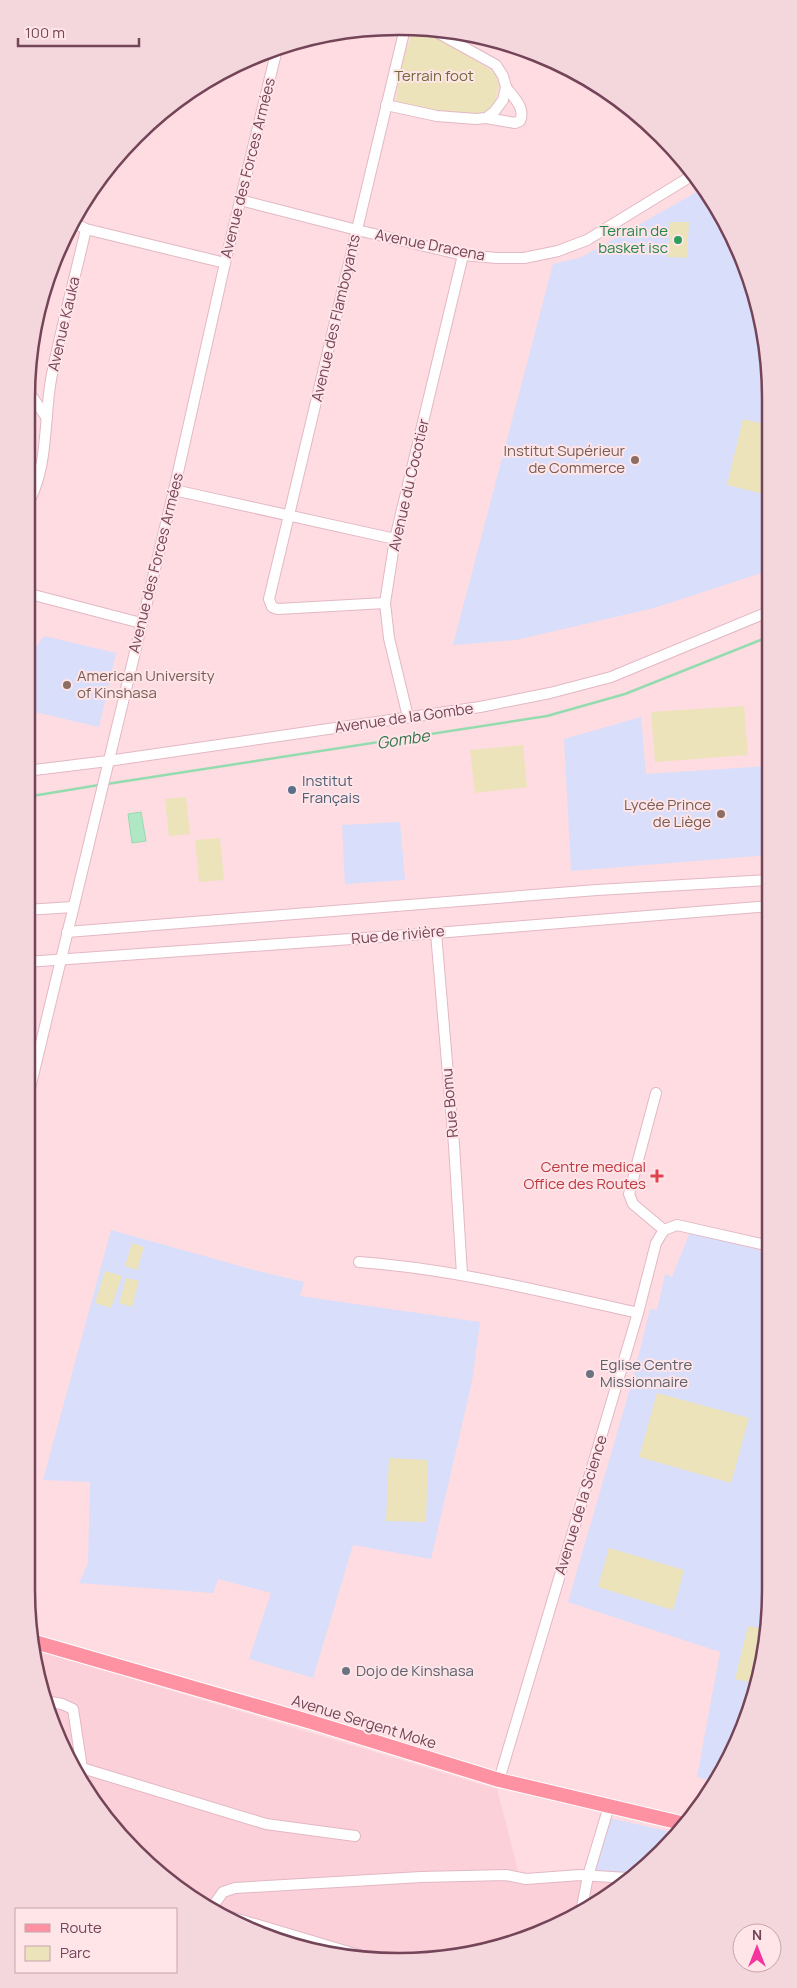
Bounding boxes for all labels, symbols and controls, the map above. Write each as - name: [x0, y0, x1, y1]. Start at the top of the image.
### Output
- scale bar: [18, 15, 139, 47]
- text: 100 m: [25, 22, 65, 43]
- park label: Terrain foot: [394, 65, 474, 86]
- street label: Avenue des Forces Armées: [215, 75, 280, 260]
- place label: Terrain de basket isc: [598, 220, 668, 258]
- street label: Avenue Dracena: [373, 224, 487, 265]
- street label: Avenue des Flamboyants: [306, 232, 365, 404]
- marker: Terrain de basket isc: [672, 234, 684, 246]
- street label: Avenue Kauka: [42, 275, 85, 373]
- street label: Avenue du Cocotier: [383, 416, 434, 553]
- place label: Institut Supérieur de Commerce: [503, 440, 626, 478]
- marker: Institut Supérieur de Commerce: [629, 454, 641, 466]
- street label: Avenue des Forces Armées: [123, 470, 188, 655]
- place label: American University of Kinshasa: [77, 665, 215, 703]
- marker: American University of Kinshasa: [61, 679, 73, 691]
- street label: Avenue de la Gombe: [333, 697, 475, 738]
- water label: Gombe: [375, 724, 433, 754]
- place label: Institut Français: [302, 770, 360, 808]
- marker: Institut Français: [286, 784, 298, 796]
- place label: Lycée Prince de Liège: [624, 794, 711, 832]
- marker: Lycée Prince de Liège: [715, 808, 727, 820]
- street label: Rue de rivière: [350, 920, 446, 949]
- street label: Rue Bomu: [436, 1067, 463, 1139]
- place label: Centre medical Office des Routes: [524, 1156, 646, 1194]
- marker: Centre medical Office des Routes: [650, 1169, 664, 1183]
- place label: Eglise Centre Missionnaire: [600, 1354, 693, 1392]
- marker: Eglise Centre Missionnaire: [584, 1368, 596, 1380]
- street label: Avenue de la Science: [549, 1432, 612, 1577]
- place label: Dojo de Kinshasa: [356, 1660, 474, 1681]
- marker: Dojo de Kinshasa: [340, 1665, 352, 1677]
- street label: Avenue Sergent Moke: [289, 1690, 439, 1754]
- legend: [15, 1908, 178, 1973]
- text: Route: [60, 1917, 102, 1938]
- north arrow: [732, 1923, 782, 1973]
- text: N: [752, 1925, 762, 1944]
- text: Parc: [60, 1942, 91, 1963]

